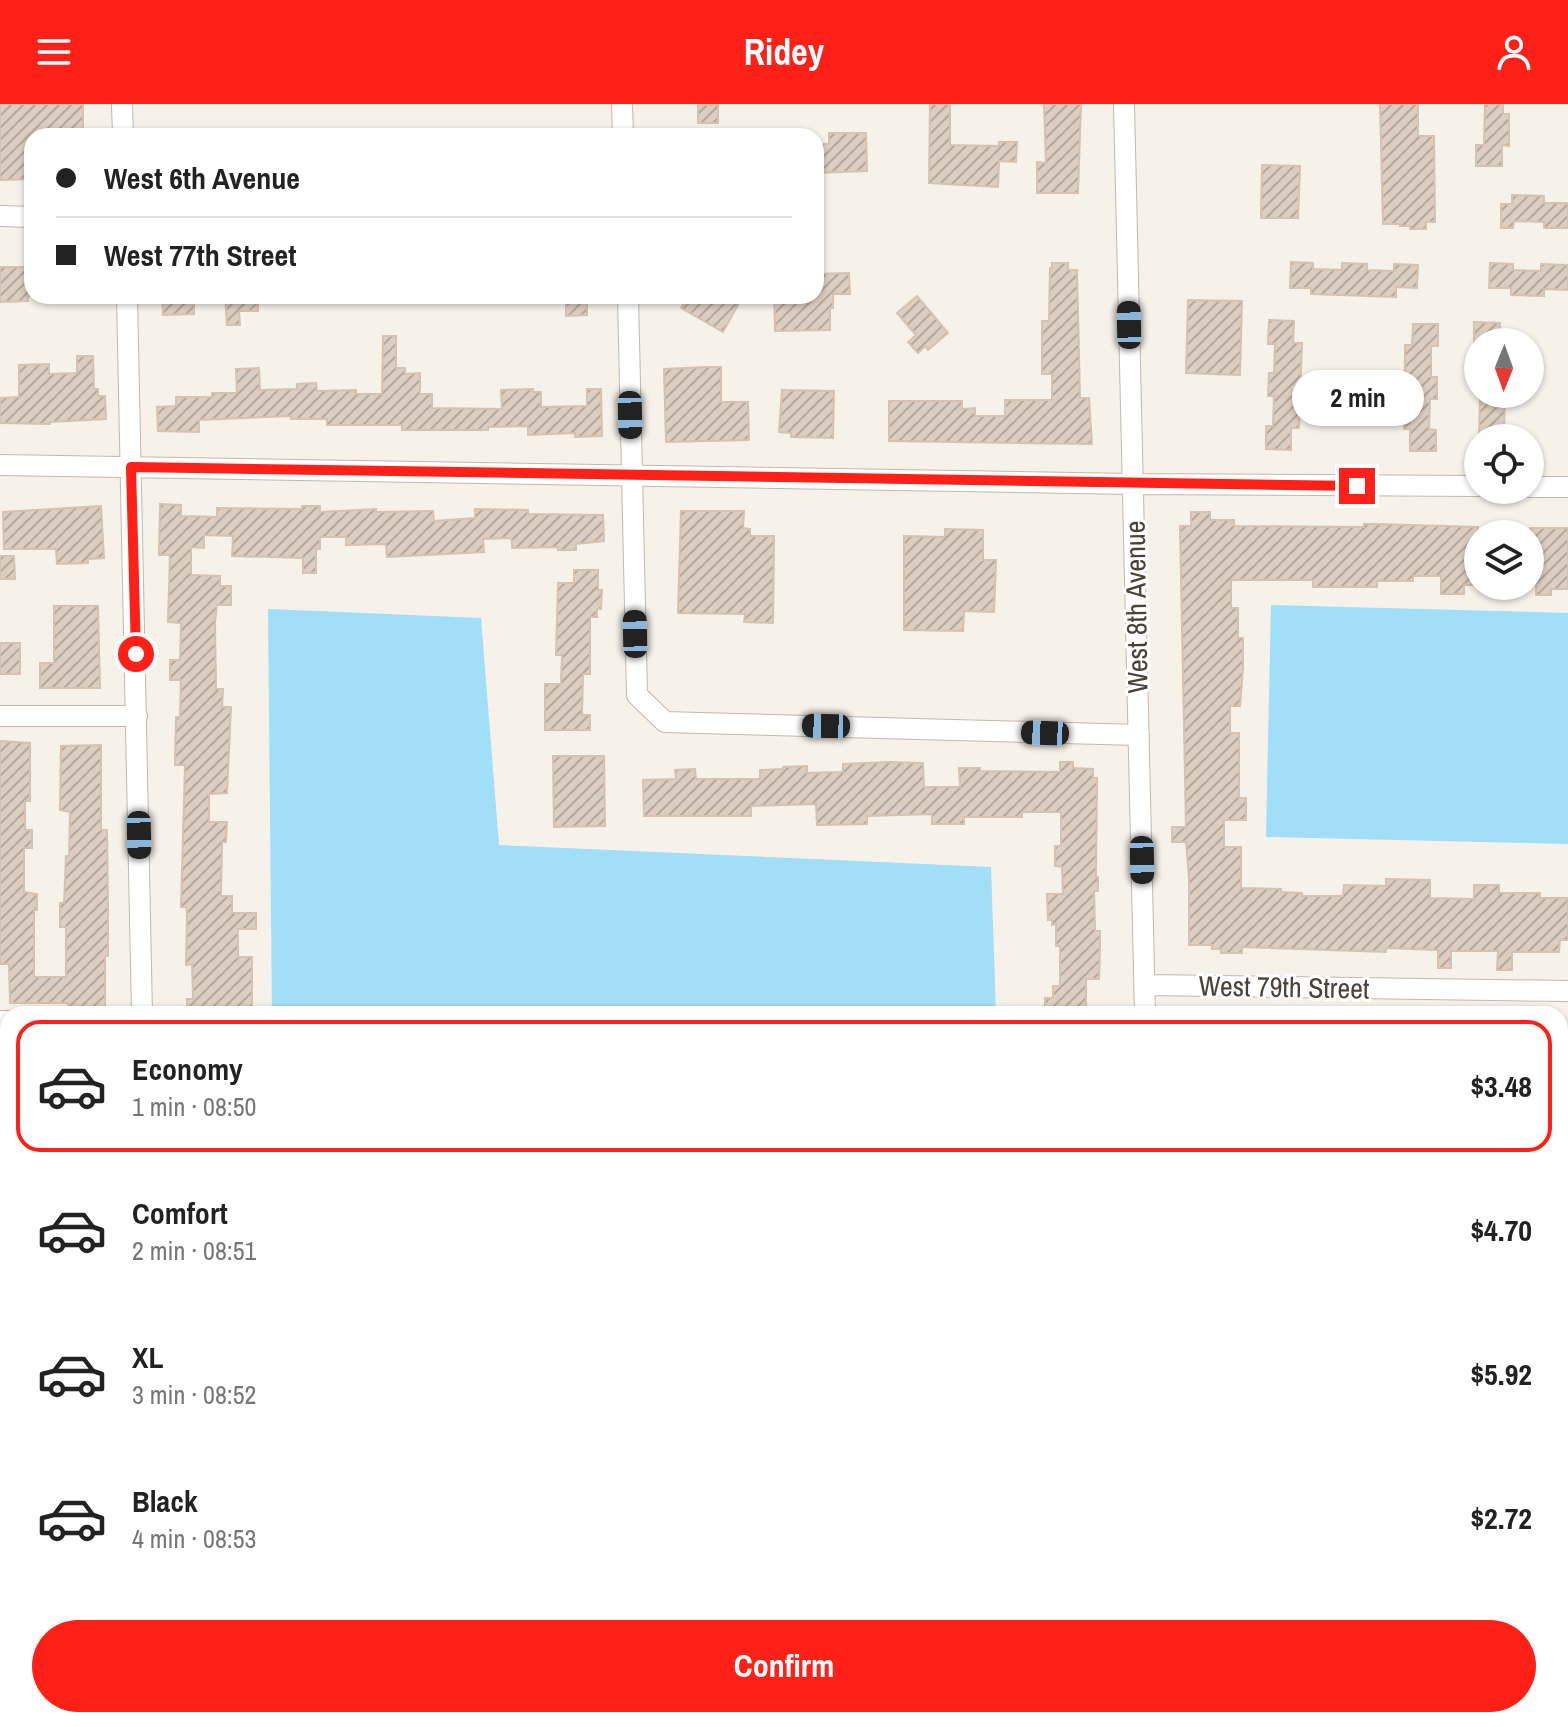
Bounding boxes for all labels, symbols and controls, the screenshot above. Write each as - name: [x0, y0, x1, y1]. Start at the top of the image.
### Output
- text: Ridey: [744, 28, 824, 76]
- icon: menu: [32, 30, 76, 74]
- icon: person: [1492, 30, 1536, 74]
- text: West 6th Avenue: [104, 158, 300, 198]
- text: West 77th Street: [104, 235, 296, 275]
- car: [1117, 301, 1141, 349]
- north arrow: [1464, 328, 1544, 408]
- map controls: [1464, 328, 1544, 600]
- callout: 2 min: [1291, 370, 1423, 426]
- text: 2 min: [1330, 380, 1386, 415]
- car: [618, 391, 642, 439]
- button: locate: [1464, 424, 1544, 504]
- route end: [1339, 468, 1375, 504]
- street label: West 8th Avenue: [1115, 520, 1157, 694]
- button: layers: [1464, 520, 1544, 600]
- car: [623, 610, 647, 658]
- route start: [118, 636, 154, 672]
- car: [802, 714, 850, 738]
- car: [1021, 720, 1069, 746]
- car: [127, 811, 151, 859]
- car: [1130, 836, 1154, 884]
- street label: West 79th Street: [1198, 967, 1370, 1007]
- text: Economy: [132, 1049, 243, 1089]
- icon: car: [36, 1050, 108, 1122]
- text: $3.48: [1470, 1066, 1532, 1106]
- text: 1 min · 08:50: [132, 1089, 256, 1124]
- text: Comfort: [132, 1193, 228, 1233]
- icon: car: [36, 1194, 108, 1266]
- text: $4.70: [1470, 1210, 1532, 1250]
- text: 2 min · 08:51: [132, 1233, 256, 1268]
- text: XL: [132, 1337, 163, 1377]
- icon: car: [36, 1338, 108, 1410]
- text: $5.92: [1470, 1354, 1532, 1394]
- text: 3 min · 08:52: [132, 1377, 256, 1412]
- text: Black: [132, 1481, 198, 1521]
- icon: car: [36, 1482, 108, 1554]
- text: $2.72: [1470, 1498, 1532, 1538]
- text: 4 min · 08:53: [132, 1521, 256, 1556]
- button: Confirm: [32, 1620, 1536, 1712]

